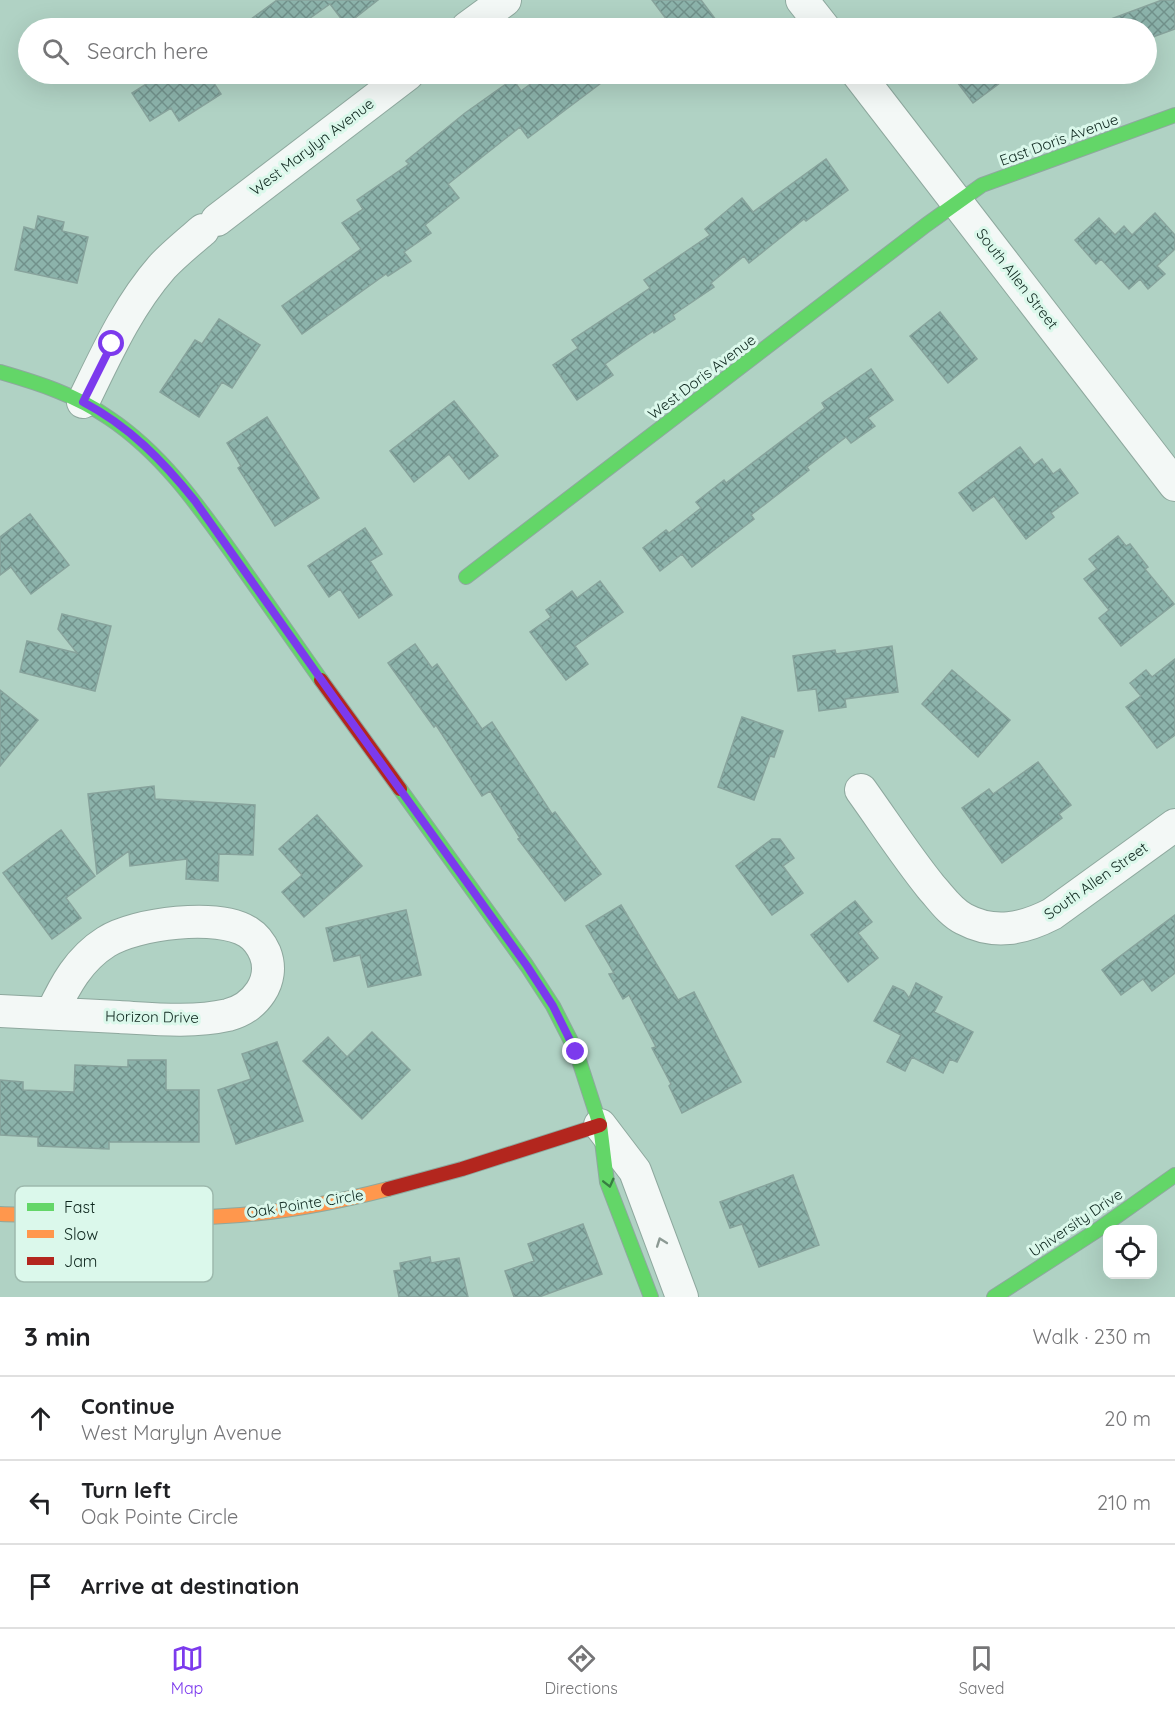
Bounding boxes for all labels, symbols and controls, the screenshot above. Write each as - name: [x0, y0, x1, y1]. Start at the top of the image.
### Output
- search box: [18, 18, 1157, 84]
- icon: search: [39, 35, 72, 68]
- text: Search here: [87, 37, 208, 65]
- street label: West Marylyn Avenue: [246, 94, 378, 199]
- street label: East Doris Avenue: [997, 109, 1121, 170]
- street label: South Allen Street: [972, 225, 1063, 333]
- route start: [98, 330, 124, 356]
- street label: West Doris Avenue: [644, 330, 759, 423]
- street label: South Allen Street: [1040, 838, 1151, 923]
- street label: Horizon Drive: [105, 1006, 199, 1027]
- route end: [562, 1038, 588, 1064]
- one-way arrow: [601, 1177, 614, 1187]
- street label: University Drive: [1025, 1184, 1126, 1261]
- street label: Oak Pointe Circle: [245, 1185, 365, 1222]
- legend: [15, 1186, 213, 1282]
- text: Fast: [64, 1197, 95, 1217]
- text: Slow: [64, 1224, 98, 1244]
- map controls: [1103, 1225, 1157, 1279]
- button: locate: [1103, 1225, 1157, 1279]
- one-way arrow: [656, 1237, 669, 1248]
- text: Jam: [64, 1251, 97, 1271]
- text: 3 min: [24, 1320, 91, 1353]
- text: Walk · 230 m: [1032, 1324, 1151, 1349]
- text: Continue: [81, 1392, 175, 1420]
- icon: ahead: [24, 1402, 57, 1435]
- text: 20 m: [1104, 1406, 1151, 1431]
- text: West Marylyn Avenue: [81, 1420, 282, 1445]
- text: Turn left: [81, 1476, 171, 1504]
- icon: left: [24, 1486, 57, 1519]
- text: 210 m: [1097, 1490, 1151, 1515]
- text: Oak Pointe Circle: [81, 1504, 238, 1529]
- icon: arrive: [24, 1570, 57, 1603]
- text: Arrive at destination: [81, 1572, 299, 1600]
- tab: Map: [171, 1642, 204, 1698]
- tab: Directions: [545, 1642, 618, 1698]
- tab: Saved: [959, 1642, 1004, 1698]

